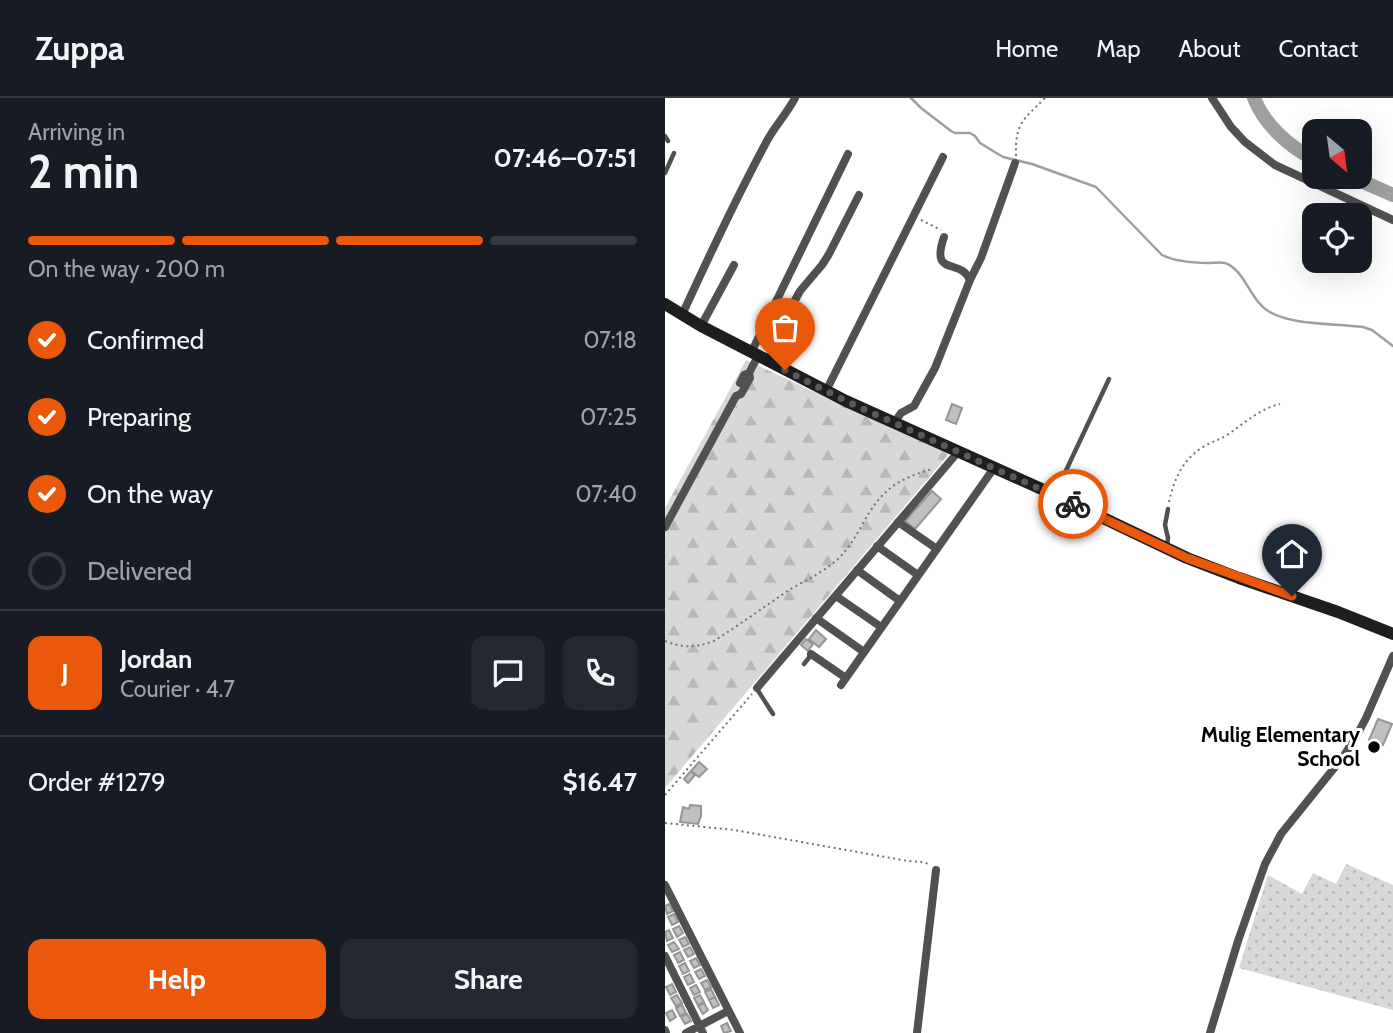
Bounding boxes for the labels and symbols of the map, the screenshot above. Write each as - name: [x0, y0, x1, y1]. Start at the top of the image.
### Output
- north arrow: [1302, 119, 1372, 189]
- pin: [755, 298, 815, 370]
- courier: [1038, 469, 1108, 539]
- pin: [1262, 524, 1322, 596]
- place label: Mulig Elementary School: [1201, 722, 1361, 771]
- marker: Mulig Elementary School: [1366, 739, 1382, 755]

